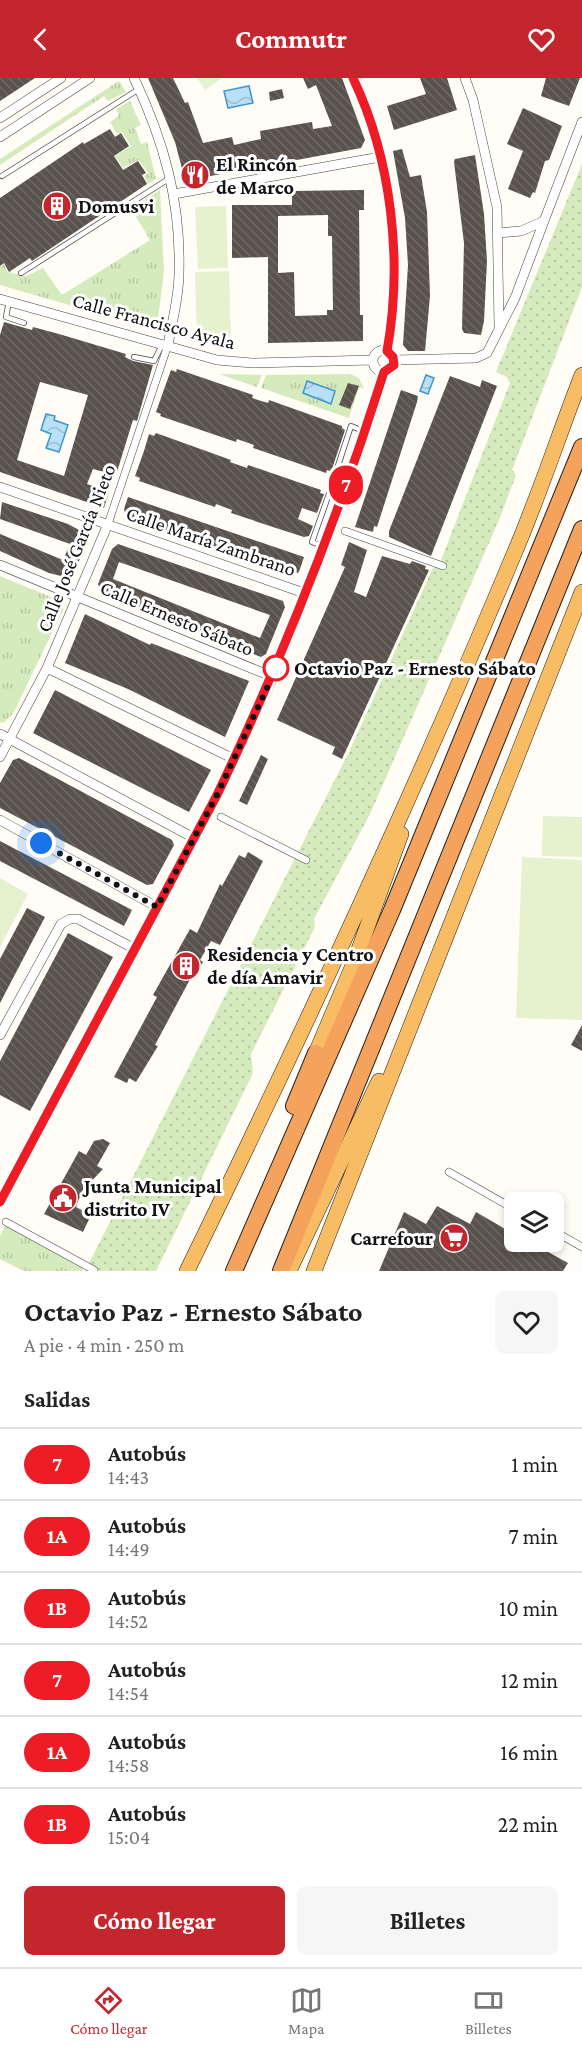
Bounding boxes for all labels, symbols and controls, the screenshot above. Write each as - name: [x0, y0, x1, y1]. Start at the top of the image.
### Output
- icon: back: [24, 23, 57, 56]
- icon: heart: [525, 23, 558, 56]
- text: Commutr: [235, 24, 347, 54]
- place label: El Rincón de Marco: [216, 153, 298, 198]
- restaurant icon: El Rincón de Marco: [179, 159, 211, 191]
- building icon: Domusvi: [41, 190, 73, 222]
- place label: Domusvi: [78, 195, 154, 217]
- street label: Calle Francisco Ayala: [70, 289, 238, 354]
- street label: Calle José García Nieto: [32, 461, 121, 635]
- line badge: 7: [326, 466, 366, 504]
- text: 7: [341, 473, 351, 497]
- street label: Calle María Zambrano: [123, 502, 299, 580]
- street label: Calle Ernesto Sábato: [97, 576, 257, 660]
- marker: Octavio Paz - Ernesto Sábato: [263, 655, 289, 681]
- place label: Octavio Paz - Ernesto Sábato: [294, 657, 536, 679]
- your location: [26, 828, 56, 858]
- place label: Residencia y Centro de día Amavir: [207, 943, 374, 988]
- building icon: Residencia y Centro de día Amavir: [170, 950, 202, 982]
- place label: Junta Municipal distrito IV: [82, 1175, 222, 1220]
- public building icon: Junta Municipal distrito IV: [47, 1182, 79, 1214]
- map controls: [504, 1192, 564, 1252]
- button: layers: [504, 1192, 564, 1252]
- supermarket icon: Carrefour: [438, 1222, 470, 1254]
- place label: Carrefour: [350, 1227, 433, 1249]
- button: heart: [495, 1291, 558, 1354]
- text: Octavio Paz - Ernesto Sábato: [24, 1296, 363, 1327]
- text: A pie · 4 min · 250 m: [24, 1334, 184, 1356]
- text: Salidas: [24, 1387, 90, 1412]
- text: Autobús: [108, 1441, 186, 1466]
- text: 7: [52, 1452, 62, 1476]
- text: 1 min: [511, 1452, 558, 1477]
- text: 14:43: [108, 1466, 149, 1488]
- text: Autobús: [108, 1513, 186, 1538]
- text: 1A: [47, 1524, 67, 1548]
- text: 7 min: [508, 1524, 558, 1549]
- text: 14:49: [108, 1538, 150, 1560]
- text: Autobús: [108, 1585, 186, 1610]
- text: 1B: [47, 1596, 67, 1620]
- text: 10 min: [499, 1596, 558, 1621]
- text: 14:52: [108, 1610, 148, 1632]
- text: Autobús: [108, 1657, 186, 1682]
- text: 7: [52, 1668, 62, 1692]
- text: 12 min: [501, 1668, 558, 1693]
- text: 14:54: [108, 1682, 149, 1704]
- text: Autobús: [108, 1729, 186, 1754]
- text: 1A: [47, 1740, 67, 1764]
- text: 16 min: [500, 1740, 558, 1765]
- text: 14:58: [108, 1754, 150, 1776]
- text: Autobús: [108, 1801, 186, 1826]
- text: 1B: [47, 1812, 67, 1836]
- text: 22 min: [498, 1812, 558, 1837]
- text: 15:04: [108, 1826, 150, 1848]
- button: Cómo llegar: [24, 1886, 285, 1955]
- button: Billetes: [297, 1886, 558, 1955]
- tab: Cómo llegar: [70, 1984, 148, 2037]
- tab: Mapa: [288, 1984, 324, 2037]
- tab: Billetes: [465, 1984, 512, 2037]

